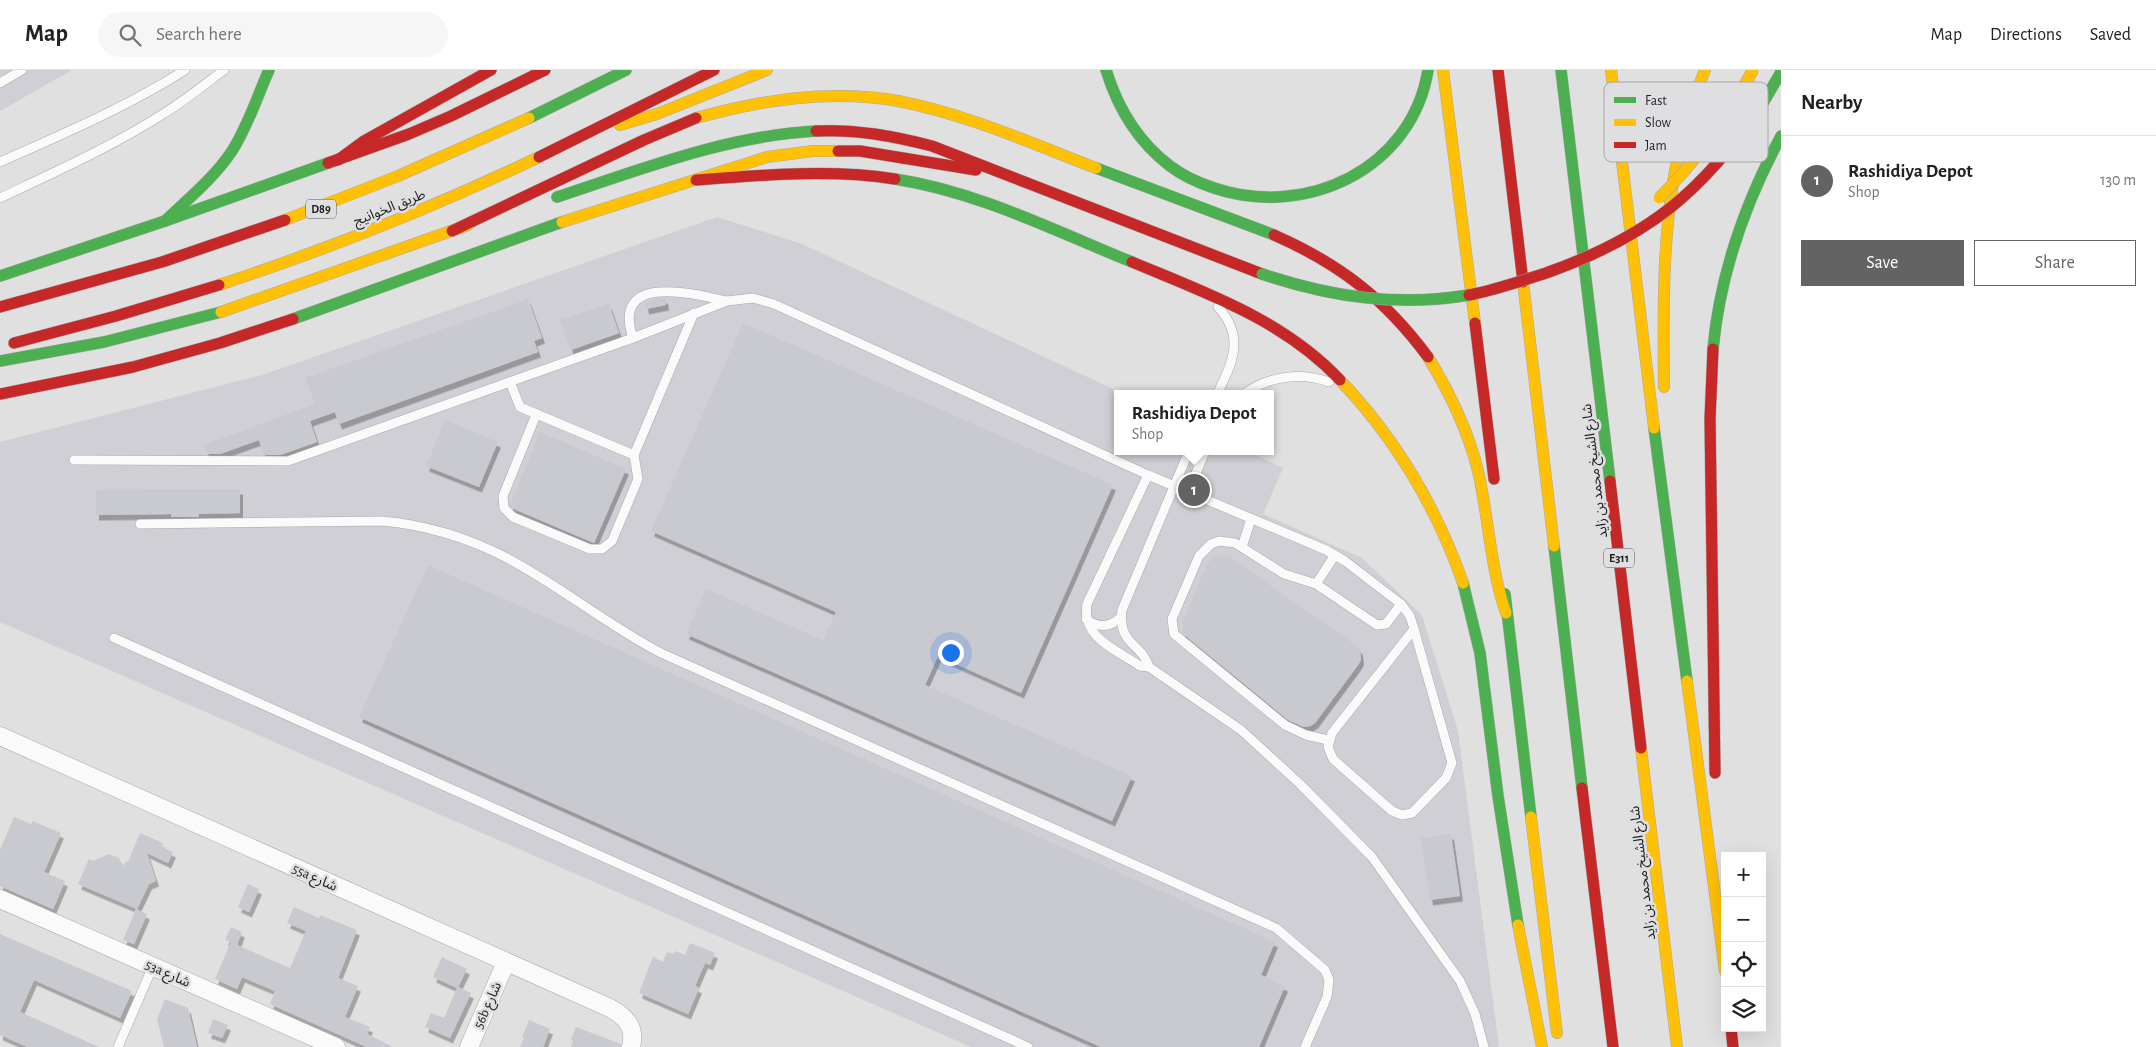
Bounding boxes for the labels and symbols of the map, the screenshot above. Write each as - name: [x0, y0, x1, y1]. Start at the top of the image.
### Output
- legend: [1604, 82, 1768, 162]
- text: Fast: [1645, 94, 1667, 108]
- text: Slow: [1645, 116, 1672, 130]
- text: Jam: [1645, 139, 1667, 153]
- street label: طريق الخوانيج: [351, 187, 429, 231]
- road number: D89: [306, 200, 336, 218]
- street label: شارع الشيخ محمد بن زايد: [1580, 403, 1613, 539]
- pin: 1: [1178, 471, 1210, 509]
- road number: E311: [1604, 548, 1634, 568]
- your location: [938, 640, 964, 666]
- street label: شارع الشيخ محمد بن زايد: [1628, 805, 1661, 941]
- street label: 55a شارع: [289, 862, 339, 897]
- street label: 53a شارع: [142, 958, 192, 993]
- street label: 56b شارع: [472, 980, 507, 1032]

